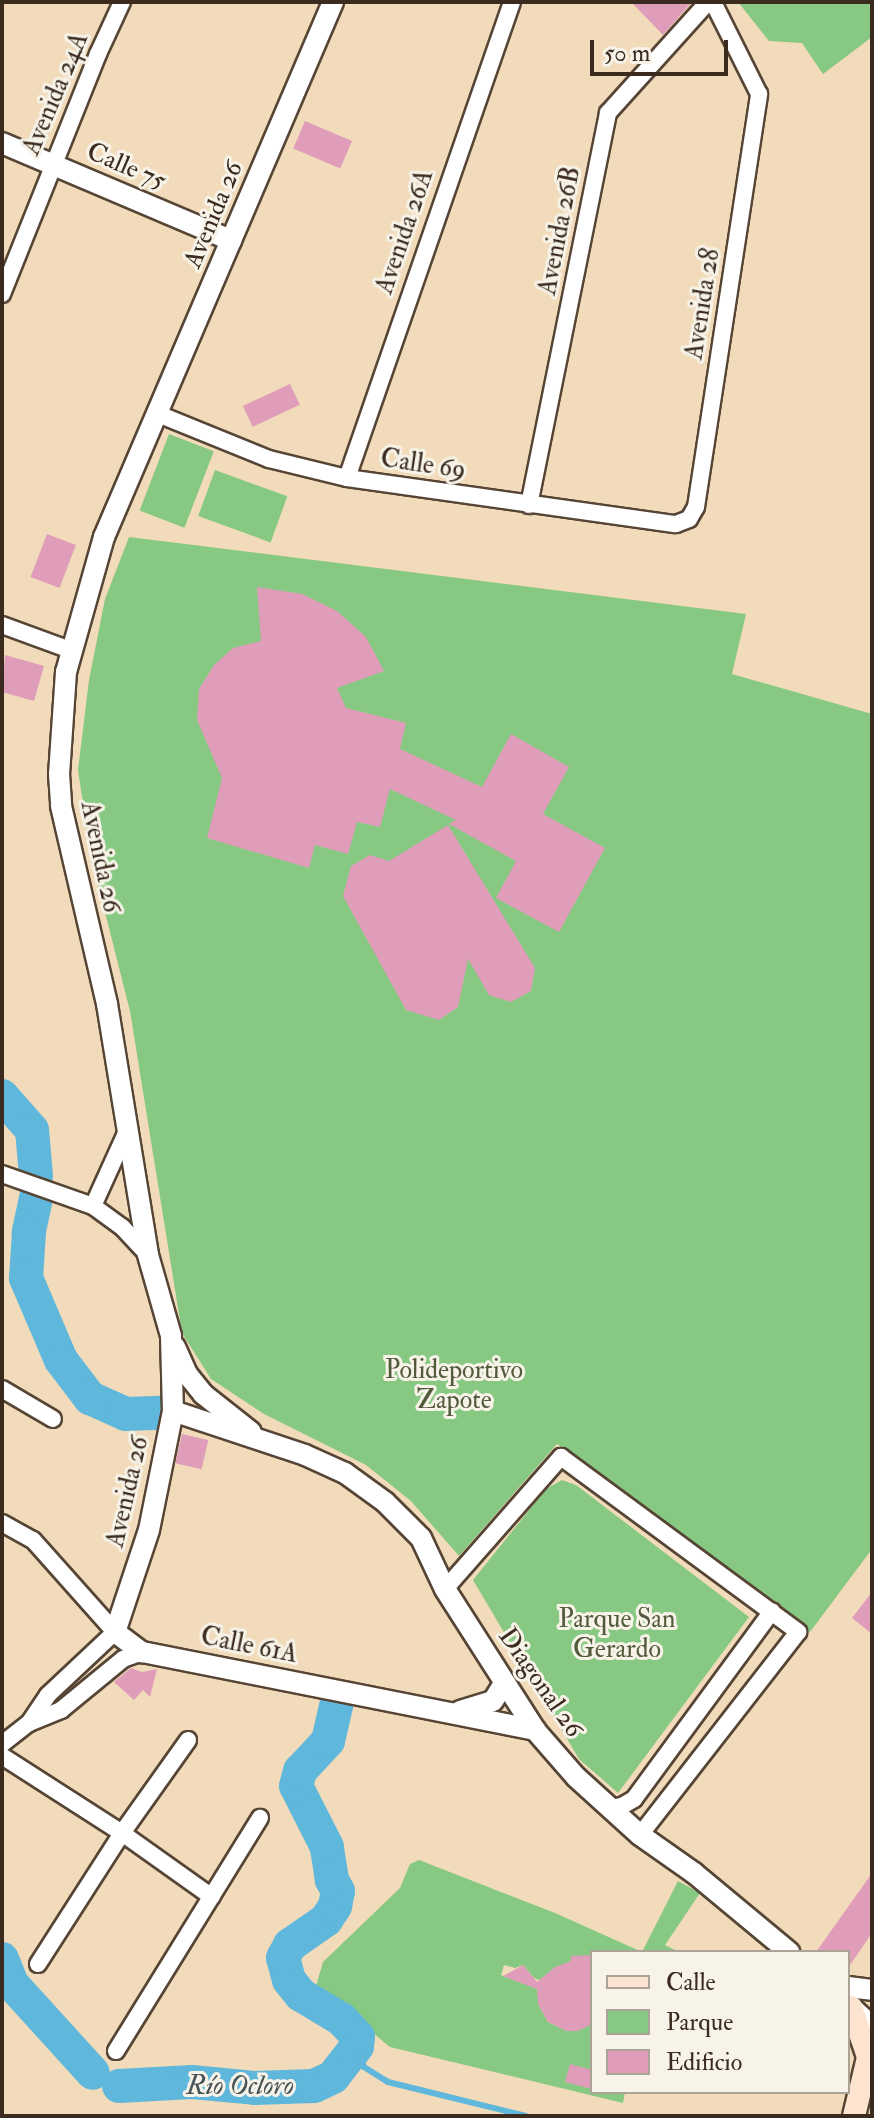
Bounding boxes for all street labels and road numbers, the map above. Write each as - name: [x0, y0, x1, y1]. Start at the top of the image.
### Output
- street label: Avenida 24A: [16, 28, 96, 160]
- street label: Calle 75: [82, 137, 170, 197]
- street label: Avenida 26: [178, 157, 250, 273]
- street label: Avenida 26B: [532, 164, 588, 298]
- street label: Avenida 26A: [369, 166, 441, 298]
- street label: Avenida 28: [679, 246, 727, 362]
- street label: Calle 69: [378, 444, 468, 486]
- street label: Avenida 26: [73, 798, 127, 916]
- street label: Avenida 26: [100, 1433, 156, 1551]
- street label: Calle 61A: [198, 1621, 300, 1671]
- street label: Diagonal 26: [491, 1622, 589, 1744]

